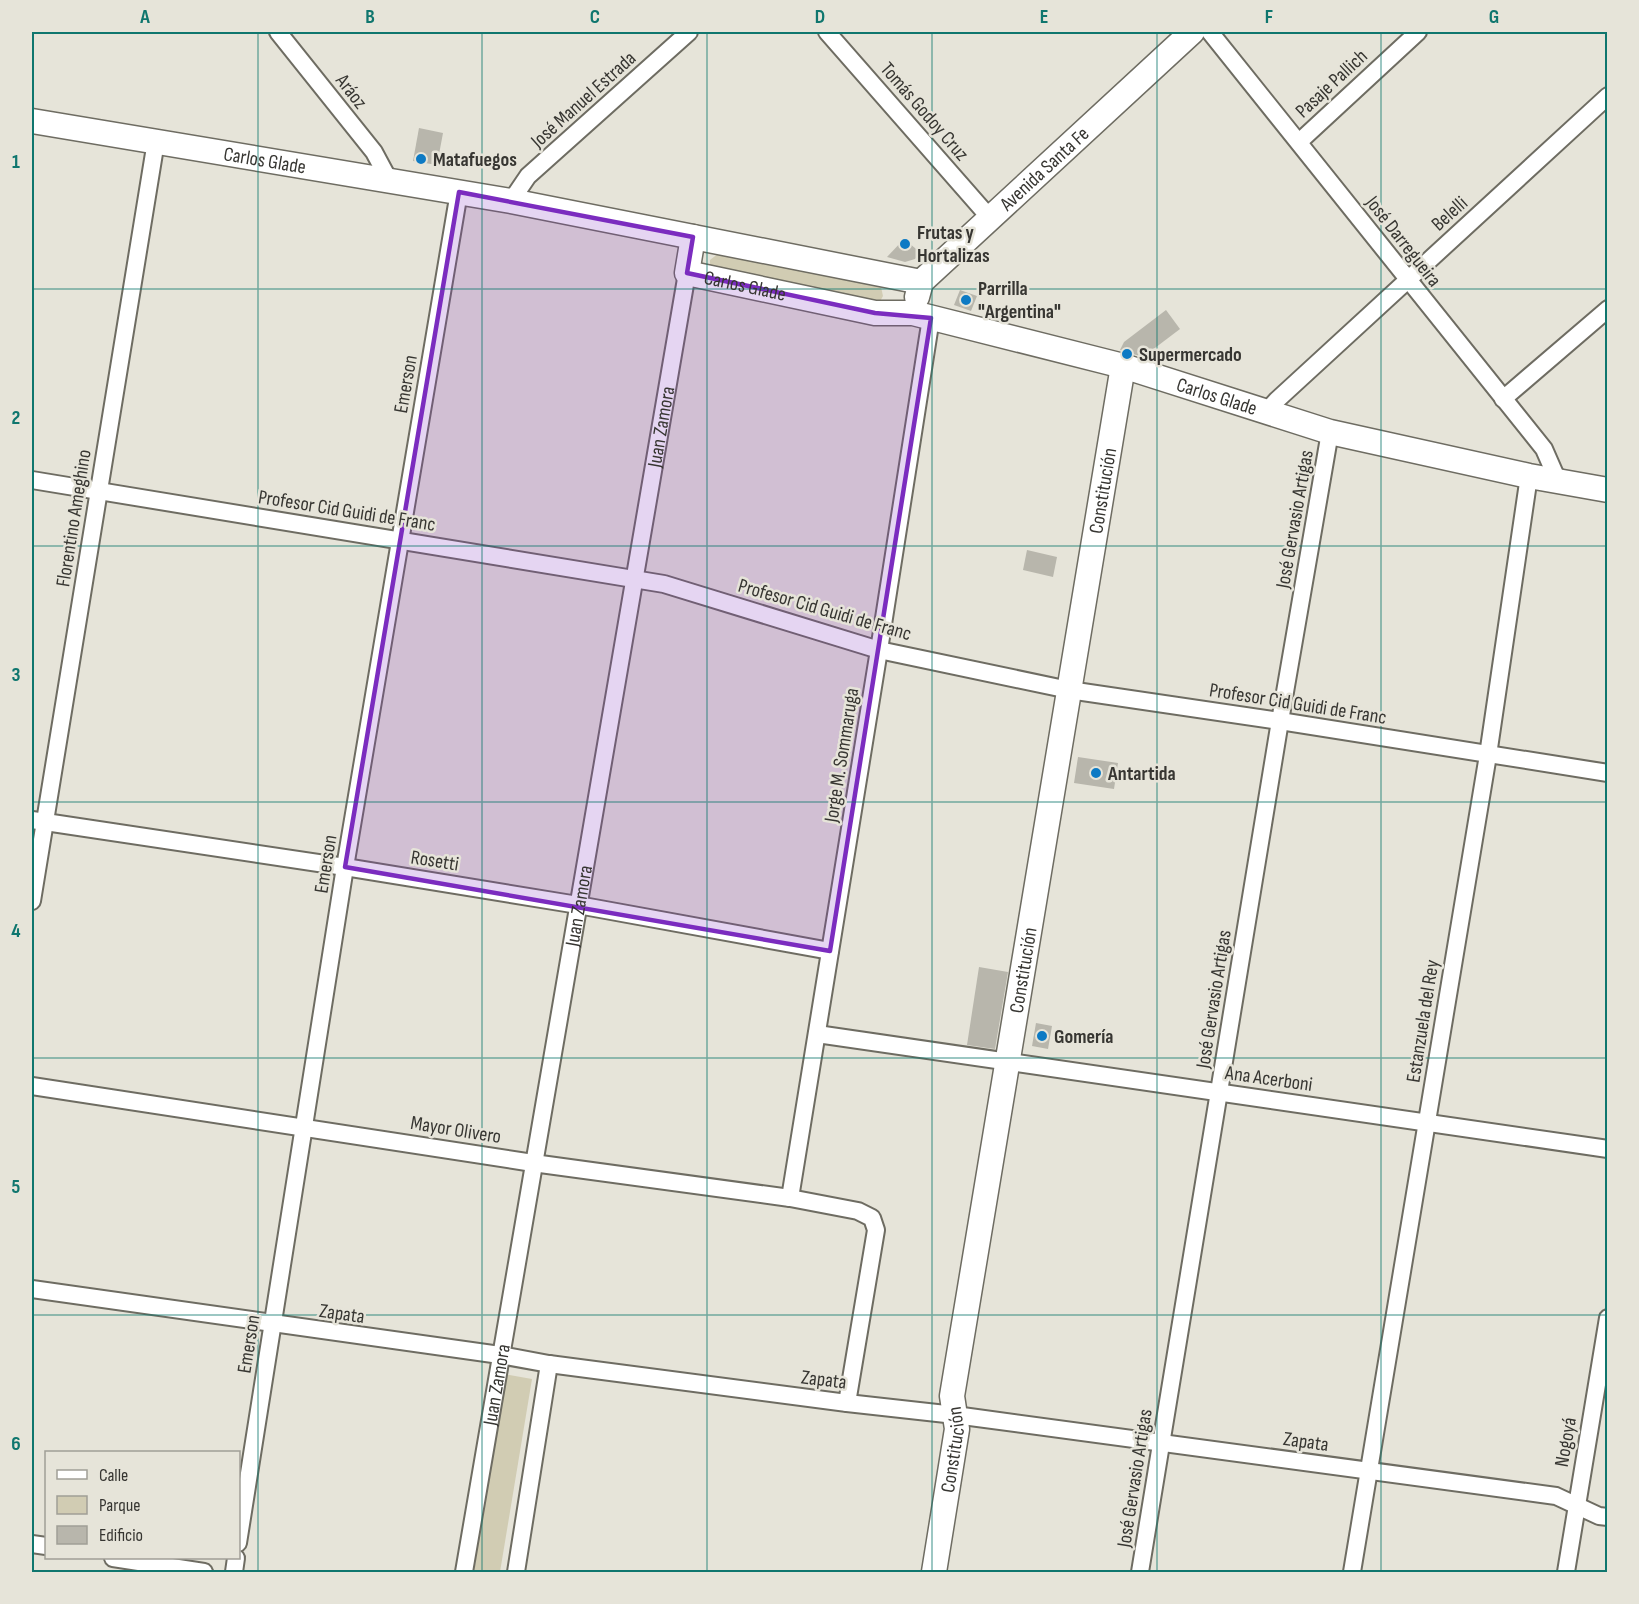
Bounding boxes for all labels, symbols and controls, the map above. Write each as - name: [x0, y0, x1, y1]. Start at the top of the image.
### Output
- text: A: [139, 5, 150, 29]
- text: B: [365, 5, 375, 29]
- text: C: [590, 5, 600, 29]
- text: D: [815, 5, 825, 29]
- text: E: [1040, 5, 1048, 29]
- text: F: [1265, 5, 1273, 29]
- text: G: [1489, 5, 1499, 29]
- street label: Pasaje Pallich: [1291, 44, 1373, 123]
- street label: José Manuel Estrada: [526, 46, 641, 154]
- street label: Tomás Godoy Cruz: [875, 58, 974, 166]
- street label: Aráoz: [330, 69, 372, 114]
- street label: Avenida Santa Fe: [994, 122, 1094, 217]
- street label: Carlos Glade: [222, 142, 308, 180]
- place label: Matafuegos: [433, 148, 517, 172]
- text: 1: [12, 150, 20, 174]
- marker: Matafuegos: [414, 152, 428, 166]
- street label: José Darregueira: [1360, 191, 1446, 292]
- street label: Belelli: [1427, 191, 1473, 236]
- place label: Frutas y Hortalizas: [917, 221, 990, 268]
- marker: Frutas y Hortalizas: [898, 237, 912, 251]
- street label: Carlos Glade: [702, 266, 788, 307]
- place label: Parrilla "Argentina": [978, 277, 1061, 324]
- marker: Parrilla "Argentina": [959, 293, 973, 307]
- place label: Supermercado: [1139, 343, 1242, 367]
- marker: Supermercado: [1120, 347, 1134, 361]
- street label: Emerson: [389, 353, 423, 415]
- street label: Carlos Glade: [1174, 373, 1260, 421]
- street label: Juan Zamora: [643, 384, 680, 470]
- text: 2: [12, 406, 20, 430]
- street label: Constitución: [1084, 446, 1122, 535]
- street label: Florentino Ameghino: [51, 448, 97, 588]
- street label: José Gervasio Artigas: [1271, 448, 1319, 591]
- street label: Profesor Cid Guidi de Franc: [257, 485, 437, 537]
- street label: Profesor Cid Guidi de Franc: [735, 574, 914, 646]
- text: 3: [12, 663, 21, 687]
- street label: Profesor Cid Guidi de Franc: [1208, 678, 1388, 730]
- street label: Jorge M. Sommaruga: [819, 686, 864, 825]
- place label: Antartida: [1107, 762, 1176, 786]
- marker: Antartida: [1089, 766, 1103, 780]
- street label: Emerson: [310, 833, 342, 895]
- street label: Rosetti: [409, 845, 461, 877]
- street label: Juan Zamora: [560, 863, 598, 949]
- text: 4: [11, 919, 21, 943]
- street label: Constitución: [1005, 926, 1043, 1015]
- street label: José Gervasio Artigas: [1191, 928, 1237, 1071]
- street label: Estanzuela del Rey: [1401, 958, 1445, 1084]
- place label: Gomería: [1054, 1025, 1113, 1049]
- marker: Gomería: [1035, 1029, 1049, 1043]
- street label: Ana Acerboni: [1223, 1061, 1314, 1097]
- street label: Mayor Olivero: [409, 1111, 503, 1149]
- text: 5: [12, 1175, 21, 1199]
- street label: Zapata: [318, 1299, 366, 1329]
- street label: Emerson: [233, 1313, 265, 1375]
- street label: Juan Zamora: [478, 1342, 516, 1428]
- street label: Zapata: [800, 1365, 848, 1395]
- street label: Constitución: [936, 1405, 970, 1494]
- street label: José Gervasio Artigas: [1112, 1407, 1158, 1550]
- street label: Nogoyá: [1550, 1416, 1582, 1469]
- street label: Zapata: [1282, 1427, 1330, 1457]
- text: 6: [11, 1432, 21, 1456]
- legend: [45, 1451, 240, 1559]
- text: Calle: [99, 1465, 128, 1486]
- text: Parque: [99, 1495, 140, 1516]
- text: Edificio: [99, 1525, 143, 1546]

